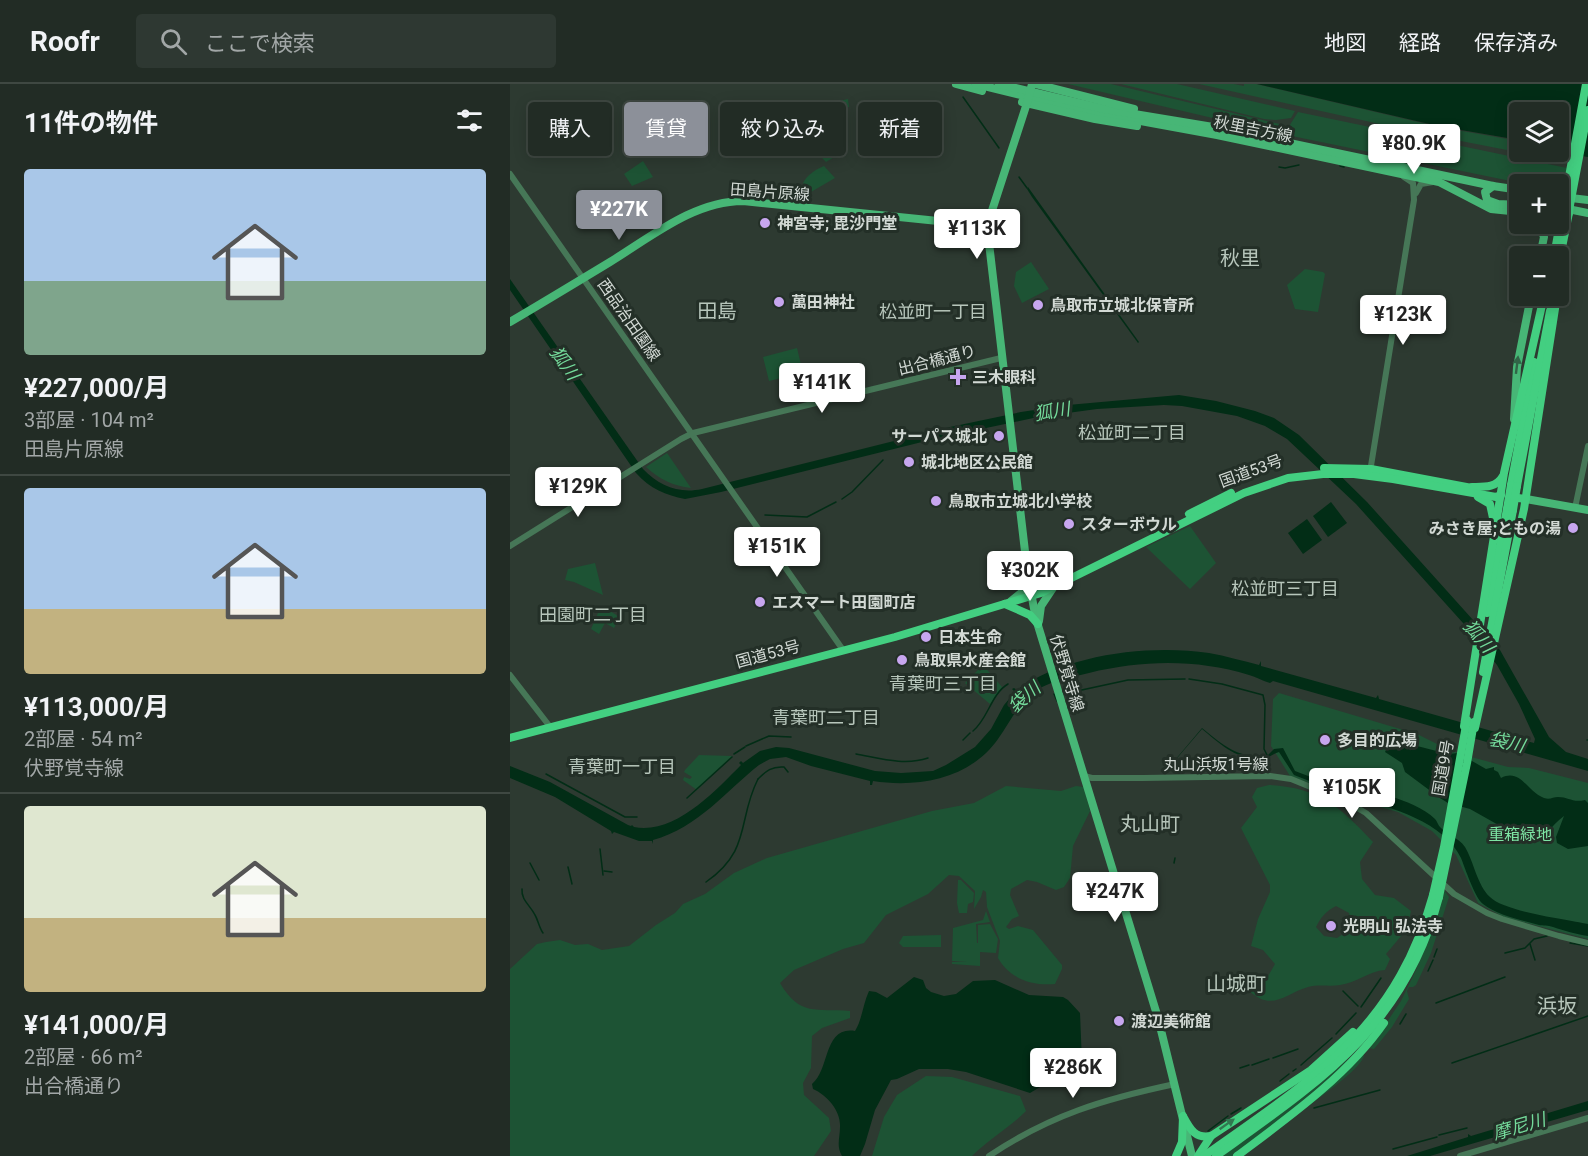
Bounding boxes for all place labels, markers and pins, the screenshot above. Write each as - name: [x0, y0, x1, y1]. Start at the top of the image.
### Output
- pin: ¥80.9K: [1365, 124, 1463, 175]
- pin: ¥227K: [577, 190, 661, 241]
- pin: ¥113K: [935, 209, 1019, 260]
- place label: 神宮寺; 毘沙門堂: [777, 214, 897, 233]
- marker: 神宮寺; 毘沙門堂: [758, 216, 772, 230]
- place label: 萬田神社: [791, 293, 855, 312]
- marker: 萬田神社: [772, 295, 786, 309]
- pin: ¥123K: [1361, 295, 1445, 346]
- place label: 鳥取市立城北保育所: [1050, 296, 1194, 315]
- marker: 鳥取市立城北保育所: [1031, 298, 1045, 312]
- pin: ¥141K: [780, 363, 864, 414]
- marker: 三木眼科: [949, 368, 967, 386]
- place label: 三木眼科: [972, 368, 1036, 387]
- place label: サーパス城北: [891, 427, 987, 446]
- marker: サーパス城北: [992, 429, 1006, 443]
- place label: 城北地区公民館: [921, 453, 1033, 472]
- marker: 城北地区公民館: [902, 455, 916, 469]
- pin: ¥129K: [536, 467, 620, 518]
- place label: 鳥取市立城北小学校: [948, 492, 1092, 511]
- marker: 鳥取市立城北小学校: [929, 494, 943, 508]
- place label: スターボウル: [1081, 515, 1177, 534]
- marker: スターボウル: [1062, 517, 1076, 531]
- place label: みさき屋;ともの湯: [1429, 519, 1561, 538]
- marker: みさき屋;ともの湯: [1566, 521, 1580, 535]
- pin: ¥151K: [735, 527, 819, 578]
- pin: ¥302K: [988, 551, 1072, 602]
- place label: エスマート田園町店: [772, 593, 916, 612]
- marker: エスマート田園町店: [753, 595, 767, 609]
- place label: 日本生命: [938, 628, 1002, 647]
- marker: 日本生命: [919, 630, 933, 644]
- place label: 鳥取県水産会館: [914, 651, 1026, 670]
- marker: 鳥取県水産会館: [895, 653, 909, 667]
- place label: 多目的広場: [1337, 731, 1417, 750]
- marker: 多目的広場: [1318, 733, 1332, 747]
- pin: ¥105K: [1310, 768, 1394, 819]
- pin: ¥247K: [1073, 872, 1157, 923]
- place label: 光明山 弘法寺: [1343, 917, 1443, 936]
- marker: 光明山 弘法寺: [1324, 919, 1338, 933]
- place label: 渡辺美術館: [1131, 1012, 1211, 1031]
- marker: 渡辺美術館: [1112, 1014, 1126, 1028]
- pin: ¥286K: [1031, 1048, 1115, 1099]

